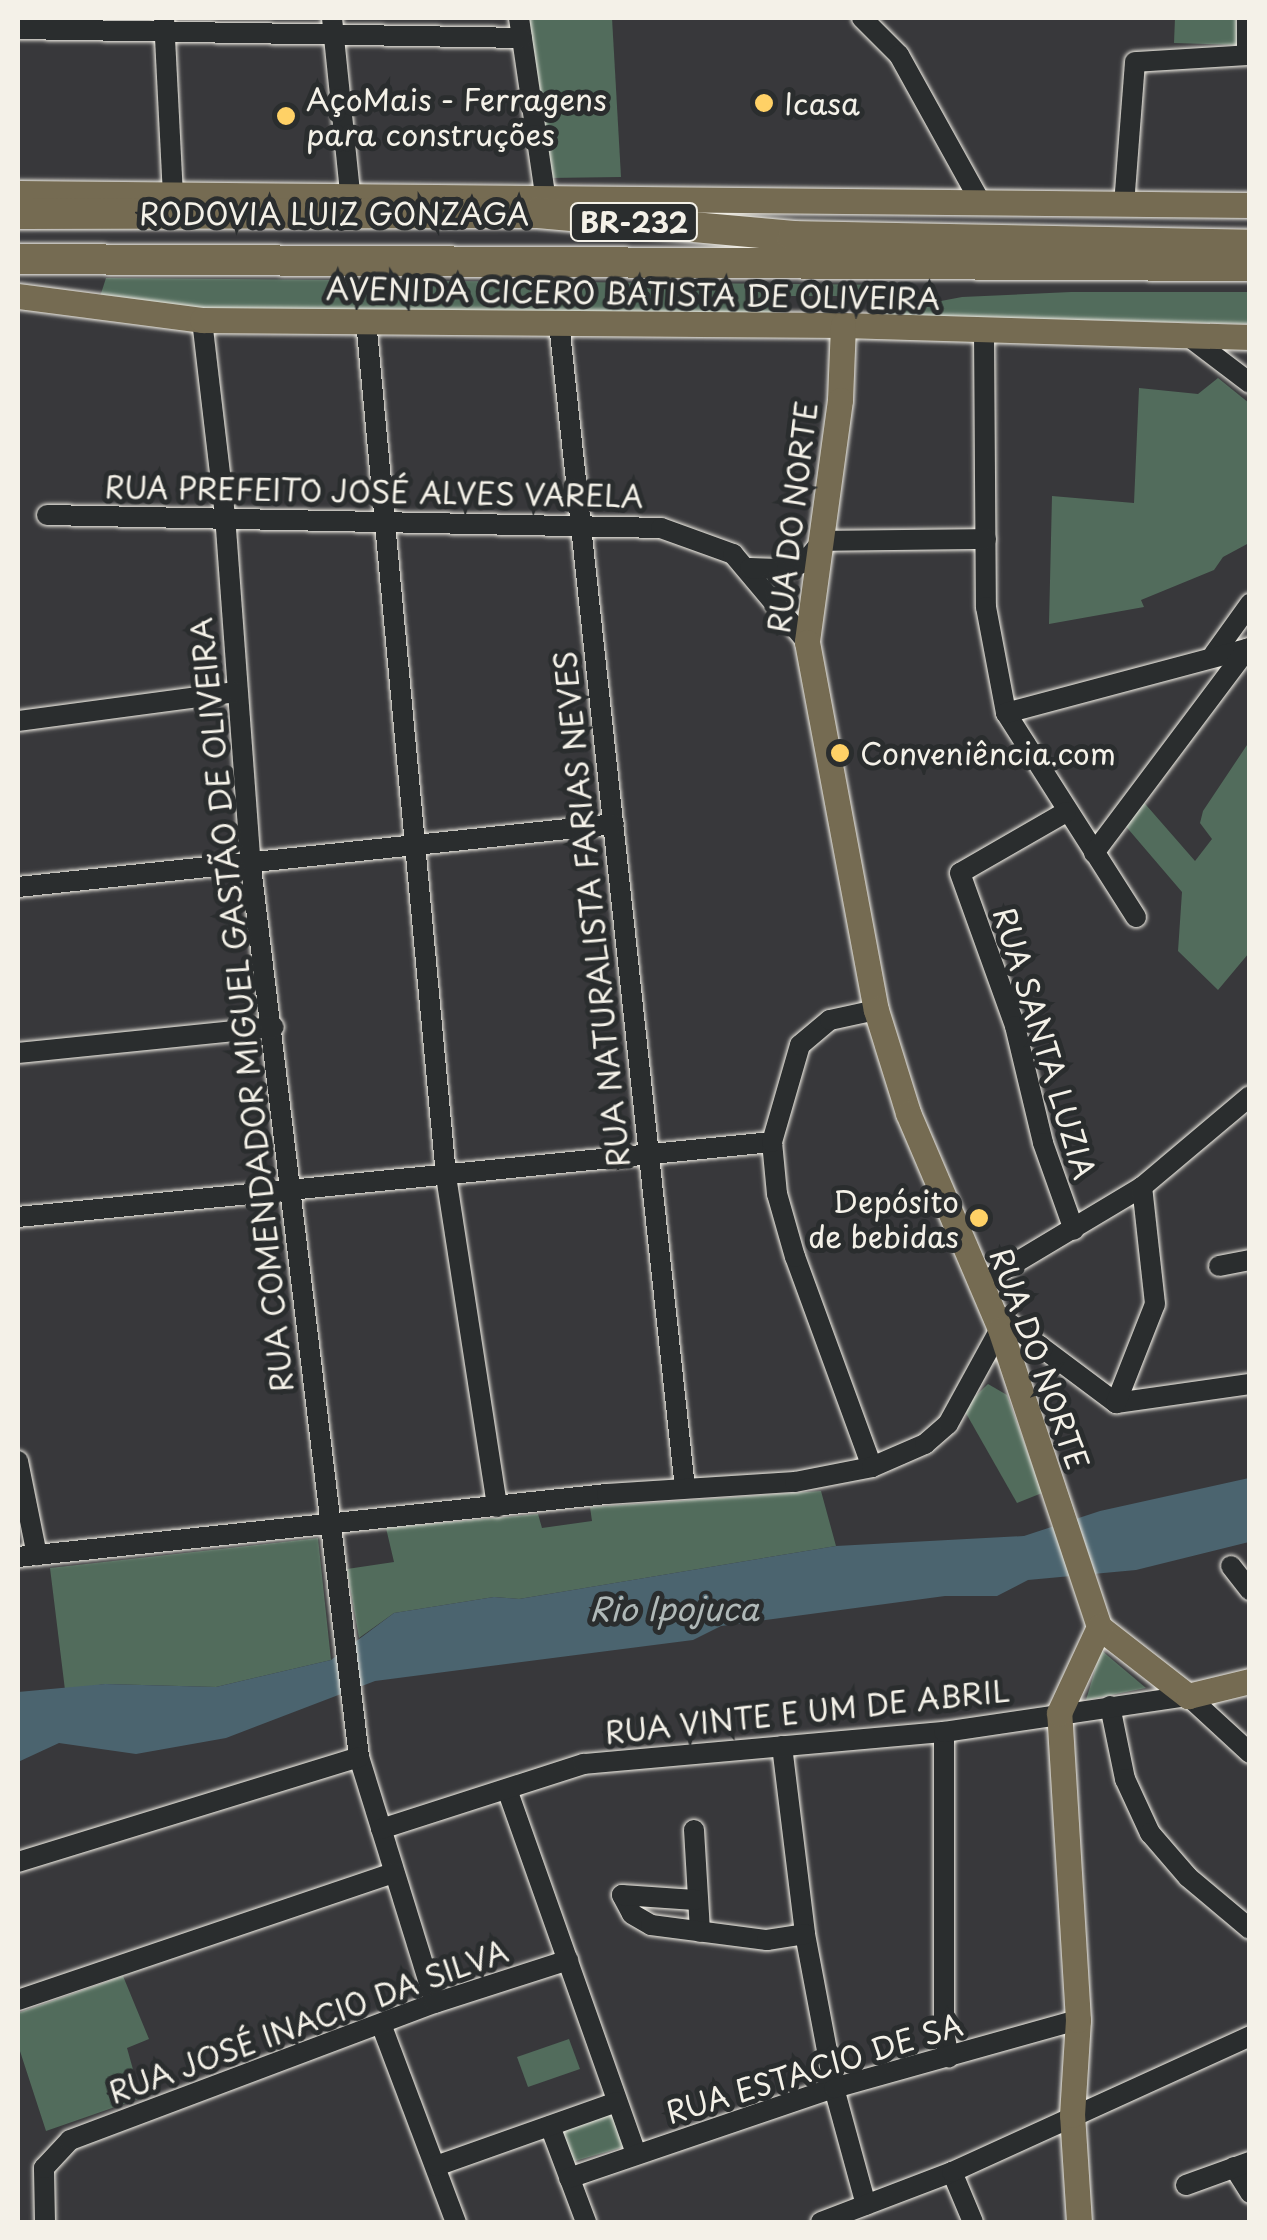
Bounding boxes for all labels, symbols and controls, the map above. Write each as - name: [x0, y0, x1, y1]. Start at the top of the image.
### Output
- place label: AçoMais - Ferragens para construções: [306, 81, 608, 152]
- place label: Icasa: [784, 85, 860, 121]
- marker: Icasa: [753, 92, 775, 114]
- marker: AçoMais - Ferragens para construções: [275, 105, 297, 127]
- street label: RODOVIA LUIZ GONZAGA: [138, 195, 530, 231]
- road number: BR-232: [569, 199, 699, 245]
- street label: AVENIDA CICERO BATISTA DE OLIVEIRA: [326, 270, 940, 316]
- street label: RUA DO NORTE: [759, 395, 825, 639]
- street label: RUA PREFEITO JOSÉ ALVES VARELA: [102, 468, 646, 514]
- street label: RUA COMENDADOR MIGUEL GASTÃO DE OLIVEIRA: [182, 614, 300, 1396]
- street label: RUA NATURALISTA FARIAS NEVES: [546, 647, 636, 1171]
- place label: Conveniência.com: [860, 735, 1116, 771]
- marker: Conveniência.com: [829, 742, 851, 764]
- street label: RUA SANTA LUZIA: [987, 903, 1103, 1183]
- place label: Depósito de bebidas: [808, 1183, 959, 1254]
- marker: Depósito de bebidas: [968, 1207, 990, 1229]
- street label: RUA DO NORTE: [982, 1240, 1098, 1478]
- water label: Rio Ipojuca: [588, 1589, 760, 1627]
- street label: RUA VINTE E UM DE ABRIL: [599, 1671, 1015, 1751]
- street label: RUA JOSÉ INACIO DA SILVA: [101, 1931, 515, 2111]
- street label: RUA ESTACIO DE SA: [659, 2005, 969, 2131]

